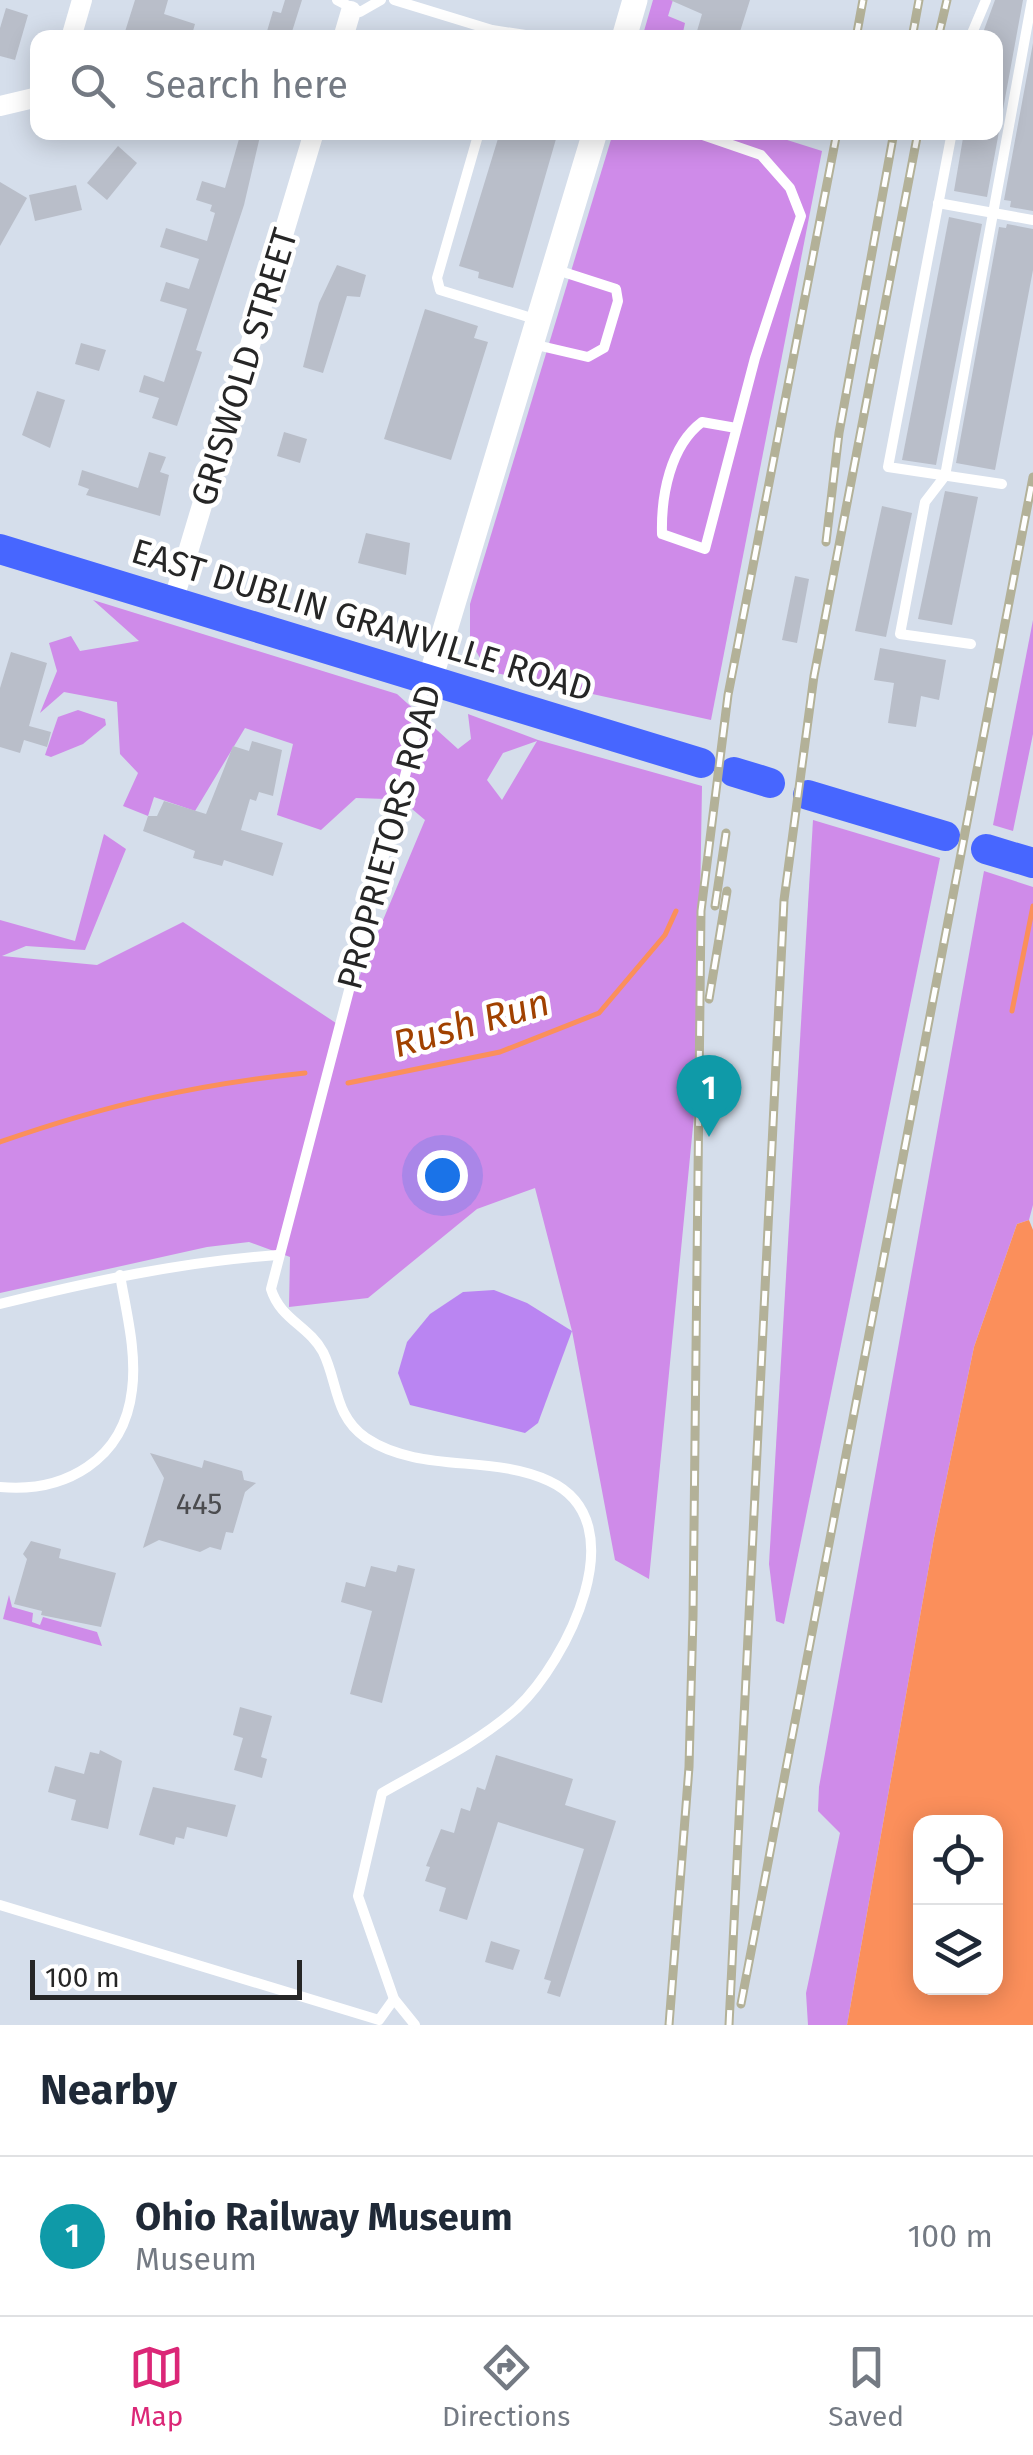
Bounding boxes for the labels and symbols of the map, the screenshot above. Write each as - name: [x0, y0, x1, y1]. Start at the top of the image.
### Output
- street label: GRISWOLD STREET: [182, 223, 306, 511]
- street label: EAST DUBLIN GRANVILLE ROAD: [127, 530, 597, 710]
- street label: PROPRIETORS ROAD: [328, 680, 450, 994]
- water label: Rush Run: [387, 979, 555, 1067]
- pin: 1: [676, 1054, 742, 1137]
- your location: [417, 1150, 468, 1201]
- house number: 445: [176, 1486, 222, 1522]
- scale bar: [30, 1955, 302, 2000]

